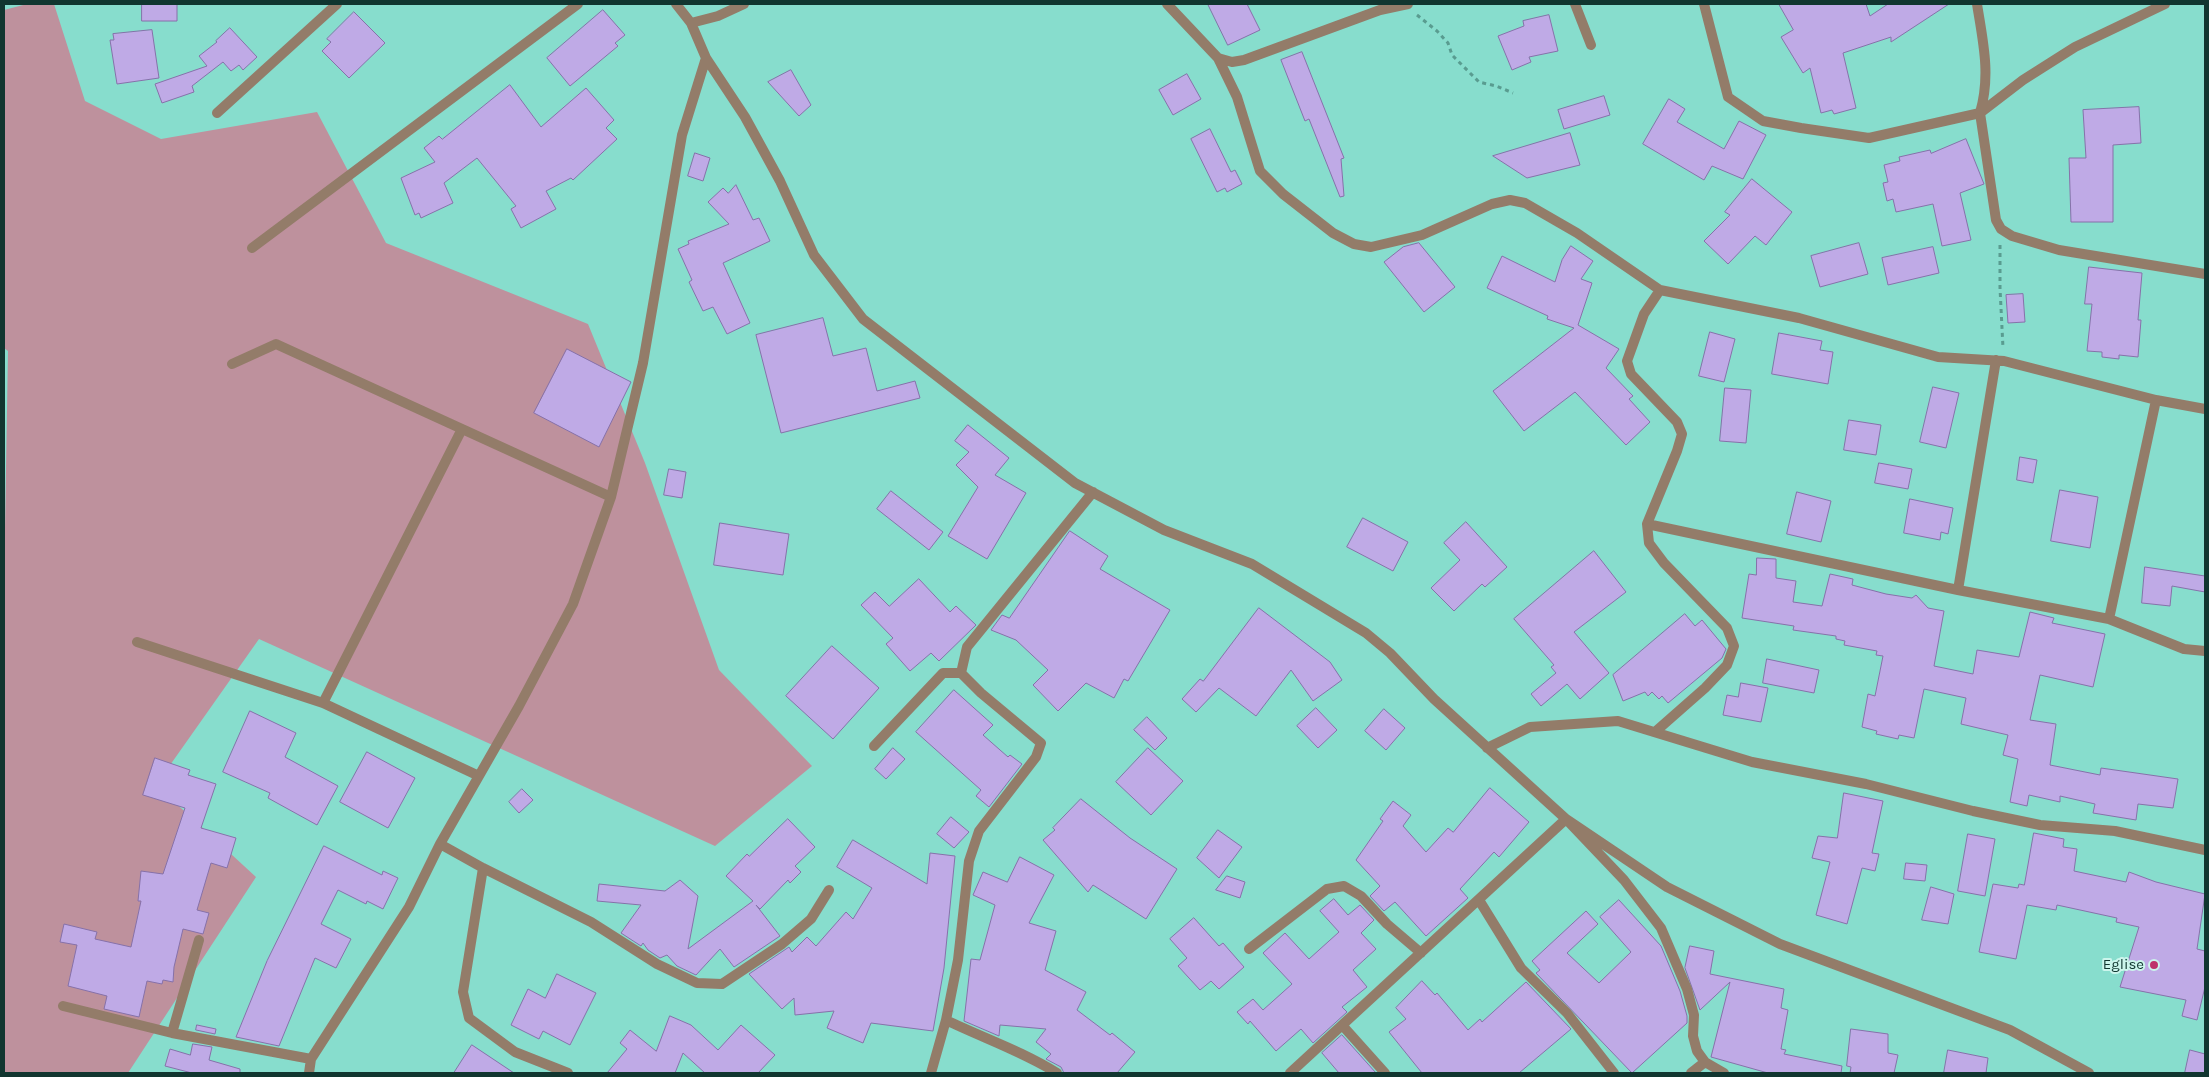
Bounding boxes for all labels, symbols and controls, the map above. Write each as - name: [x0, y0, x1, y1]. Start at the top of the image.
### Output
- place label: Eglise: [2103, 956, 2144, 974]
- marker: Eglise: [2148, 959, 2160, 971]

